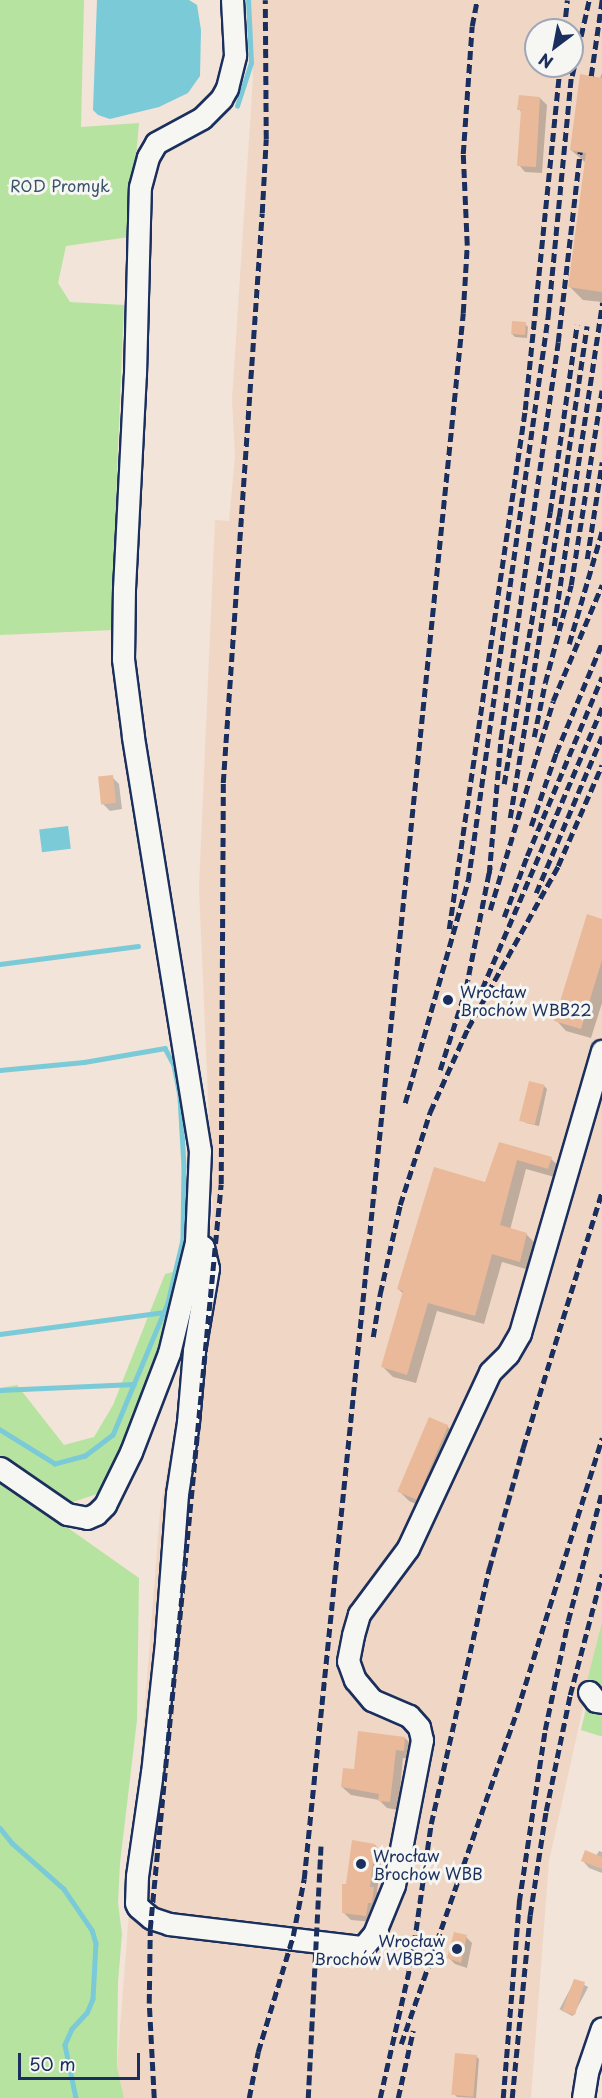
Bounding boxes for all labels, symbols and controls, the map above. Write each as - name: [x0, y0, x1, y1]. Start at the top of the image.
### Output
- north arrow: [524, 18, 584, 78]
- text: N: [534, 48, 557, 75]
- park label: ROD Promyk: [9, 175, 111, 195]
- place label: Wrocław Brochów WBB22: [460, 981, 592, 1019]
- marker: Wrocław Brochów WBB22: [441, 993, 455, 1007]
- place label: Wrocław Brochów WBB: [373, 1845, 483, 1883]
- marker: Wrocław Brochów WBB: [354, 1857, 368, 1871]
- place label: Wrocław Brochów WBB23: [314, 1930, 445, 1968]
- marker: Wrocław Brochów WBB23: [450, 1942, 464, 1956]
- scale bar: [21, 2041, 142, 2079]
- text: 50 m: [29, 2050, 76, 2077]

